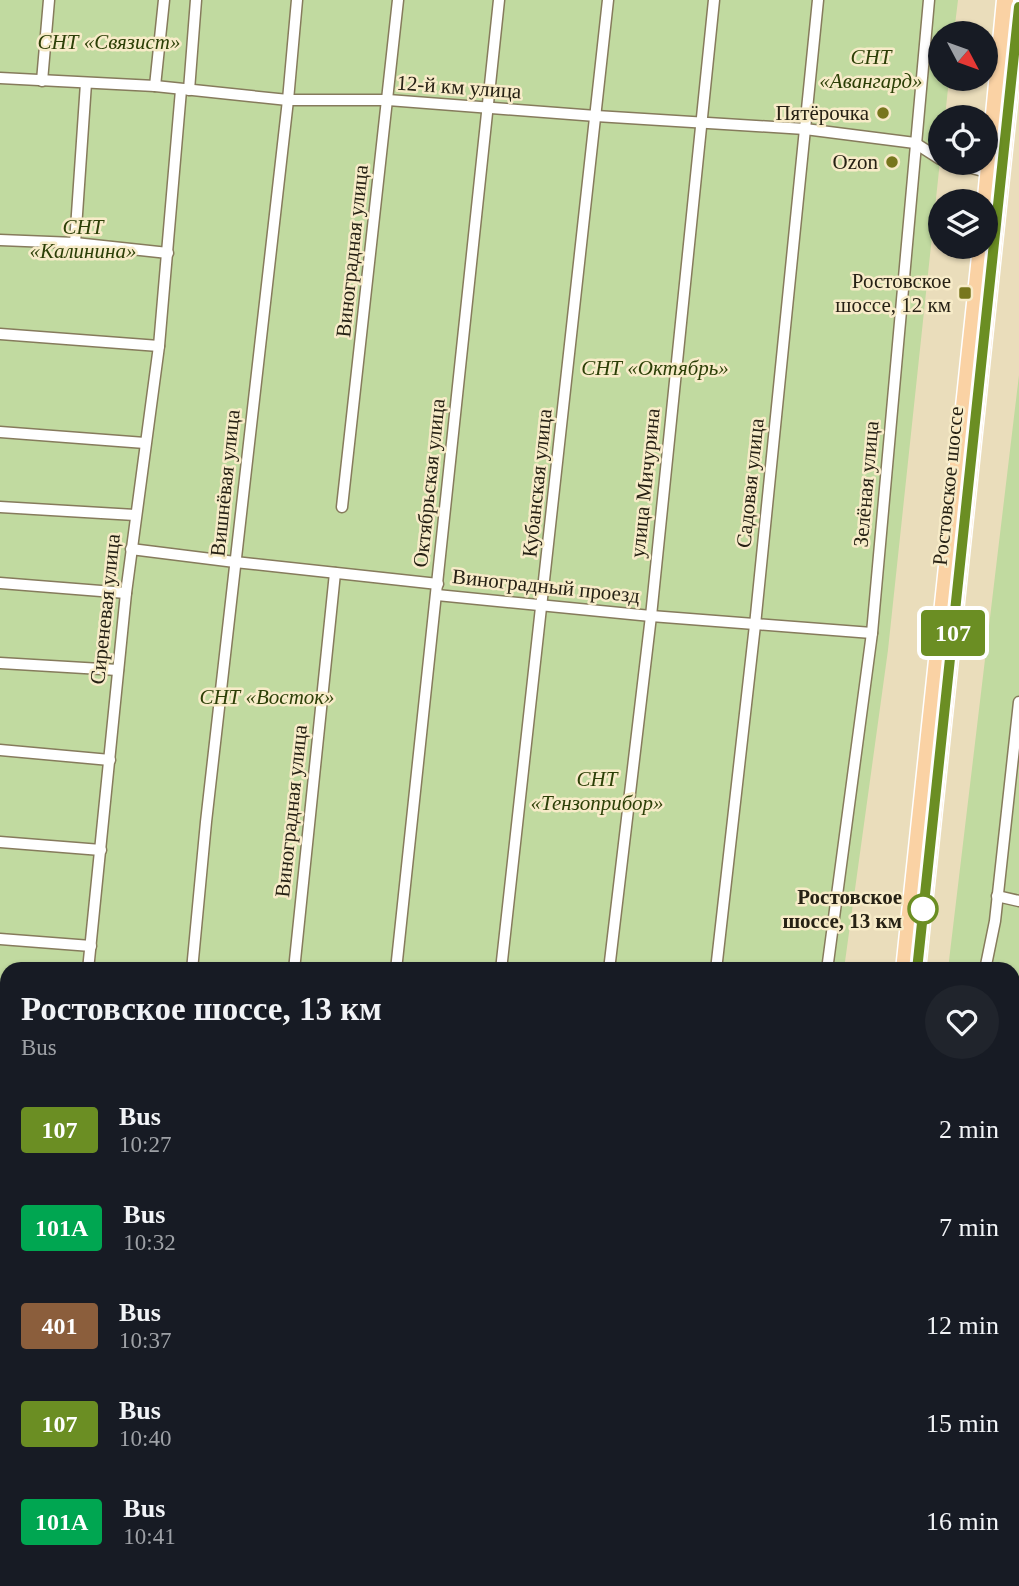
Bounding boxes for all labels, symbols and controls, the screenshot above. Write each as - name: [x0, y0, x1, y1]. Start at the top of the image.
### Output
- north arrow: [928, 21, 998, 91]
- map controls: [928, 21, 998, 259]
- park label: СНТ «Связист»: [38, 30, 180, 54]
- park label: СНТ «Авангард»: [819, 45, 923, 93]
- street label: 12-й км улица: [396, 71, 523, 103]
- place label: Пятёрочка: [775, 101, 870, 125]
- marker: Пятёрочка: [875, 105, 891, 121]
- button: locate: [928, 105, 998, 175]
- place label: Ozon: [833, 150, 878, 174]
- marker: Ozon: [884, 154, 900, 170]
- street label: Виноградная улица: [331, 163, 373, 338]
- button: layers: [928, 189, 998, 259]
- park label: СНТ «Калинина»: [30, 215, 136, 263]
- place label: Ростовское шоссе, 12 км: [835, 269, 951, 317]
- marker: Ростовское шоссе, 12 км: [957, 285, 973, 301]
- park label: СНТ «Октябрь»: [581, 356, 729, 380]
- street label: Октябрьская улица: [408, 397, 450, 569]
- street label: Ростовское шоссе: [928, 405, 968, 567]
- street label: улица Мичурина: [625, 406, 665, 559]
- street label: Кубанская улица: [517, 407, 557, 558]
- street label: Вишнёвая улица: [205, 408, 245, 558]
- street label: Садовая улица: [731, 416, 769, 549]
- street label: Зелёная улица: [849, 419, 884, 548]
- street label: Сиреневая улица: [85, 532, 125, 686]
- street label: Виноградный проезд: [451, 564, 641, 608]
- line badge: 107: [913, 610, 993, 656]
- text: 107: [935, 620, 971, 646]
- park label: СНТ «Восток»: [199, 685, 335, 709]
- street label: Виноградная улица: [270, 723, 312, 898]
- park label: СНТ «Тензоприбор»: [531, 767, 663, 815]
- place label: Ростовское шоссе, 13 км: [782, 885, 902, 933]
- marker: Ростовское шоссе, 13 км: [908, 894, 938, 924]
- button: heart: [925, 985, 999, 1059]
- text: Ростовское шоссе, 13 км: [21, 991, 382, 1027]
- text: Bus: [21, 1035, 57, 1060]
- text: Bus: [119, 1102, 161, 1131]
- text: 2 min: [939, 1115, 999, 1144]
- text: 107: [42, 1117, 78, 1143]
- text: 10:27: [119, 1132, 171, 1157]
- text: Bus: [123, 1200, 165, 1229]
- text: 7 min: [939, 1213, 999, 1242]
- text: 101А: [35, 1215, 88, 1241]
- text: 10:32: [123, 1230, 176, 1255]
- text: Bus: [119, 1298, 161, 1327]
- text: 12 min: [926, 1311, 999, 1340]
- text: 401: [42, 1313, 78, 1339]
- text: 10:37: [119, 1328, 171, 1353]
- text: Bus: [119, 1396, 161, 1425]
- text: 15 min: [926, 1409, 999, 1438]
- text: 107: [42, 1411, 78, 1437]
- text: 10:40: [119, 1426, 171, 1451]
- text: Bus: [123, 1494, 165, 1523]
- text: 16 min: [926, 1507, 999, 1536]
- text: 101А: [35, 1509, 88, 1535]
- text: 10:41: [123, 1524, 176, 1549]

